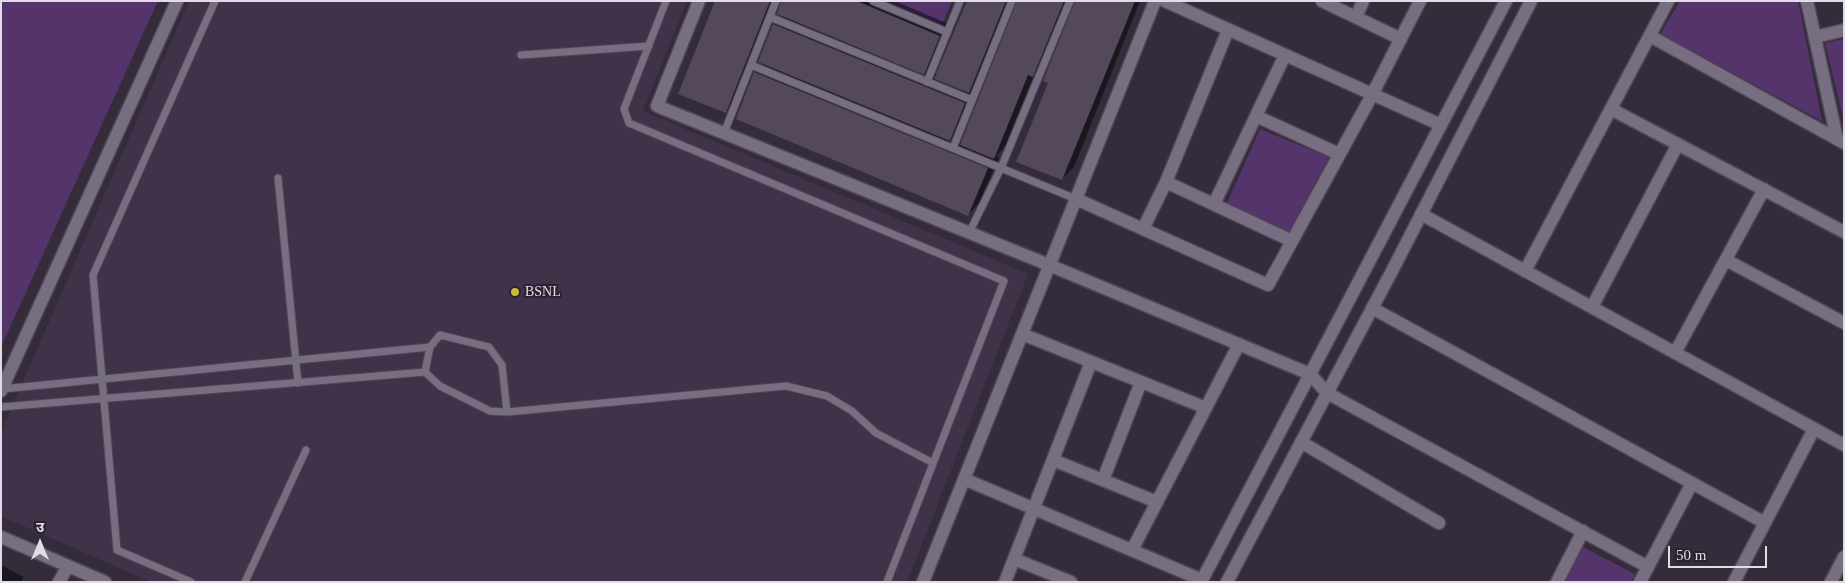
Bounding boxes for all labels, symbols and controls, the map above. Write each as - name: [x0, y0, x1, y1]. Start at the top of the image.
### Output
- place label: BSNL: [525, 284, 561, 300]
- marker: BSNL: [509, 286, 521, 298]
- north arrow: [15, 518, 65, 568]
- text: उ: [36, 520, 44, 535]
- scale bar: [1670, 536, 1769, 568]
- text: 50 m: [1676, 547, 1706, 563]

